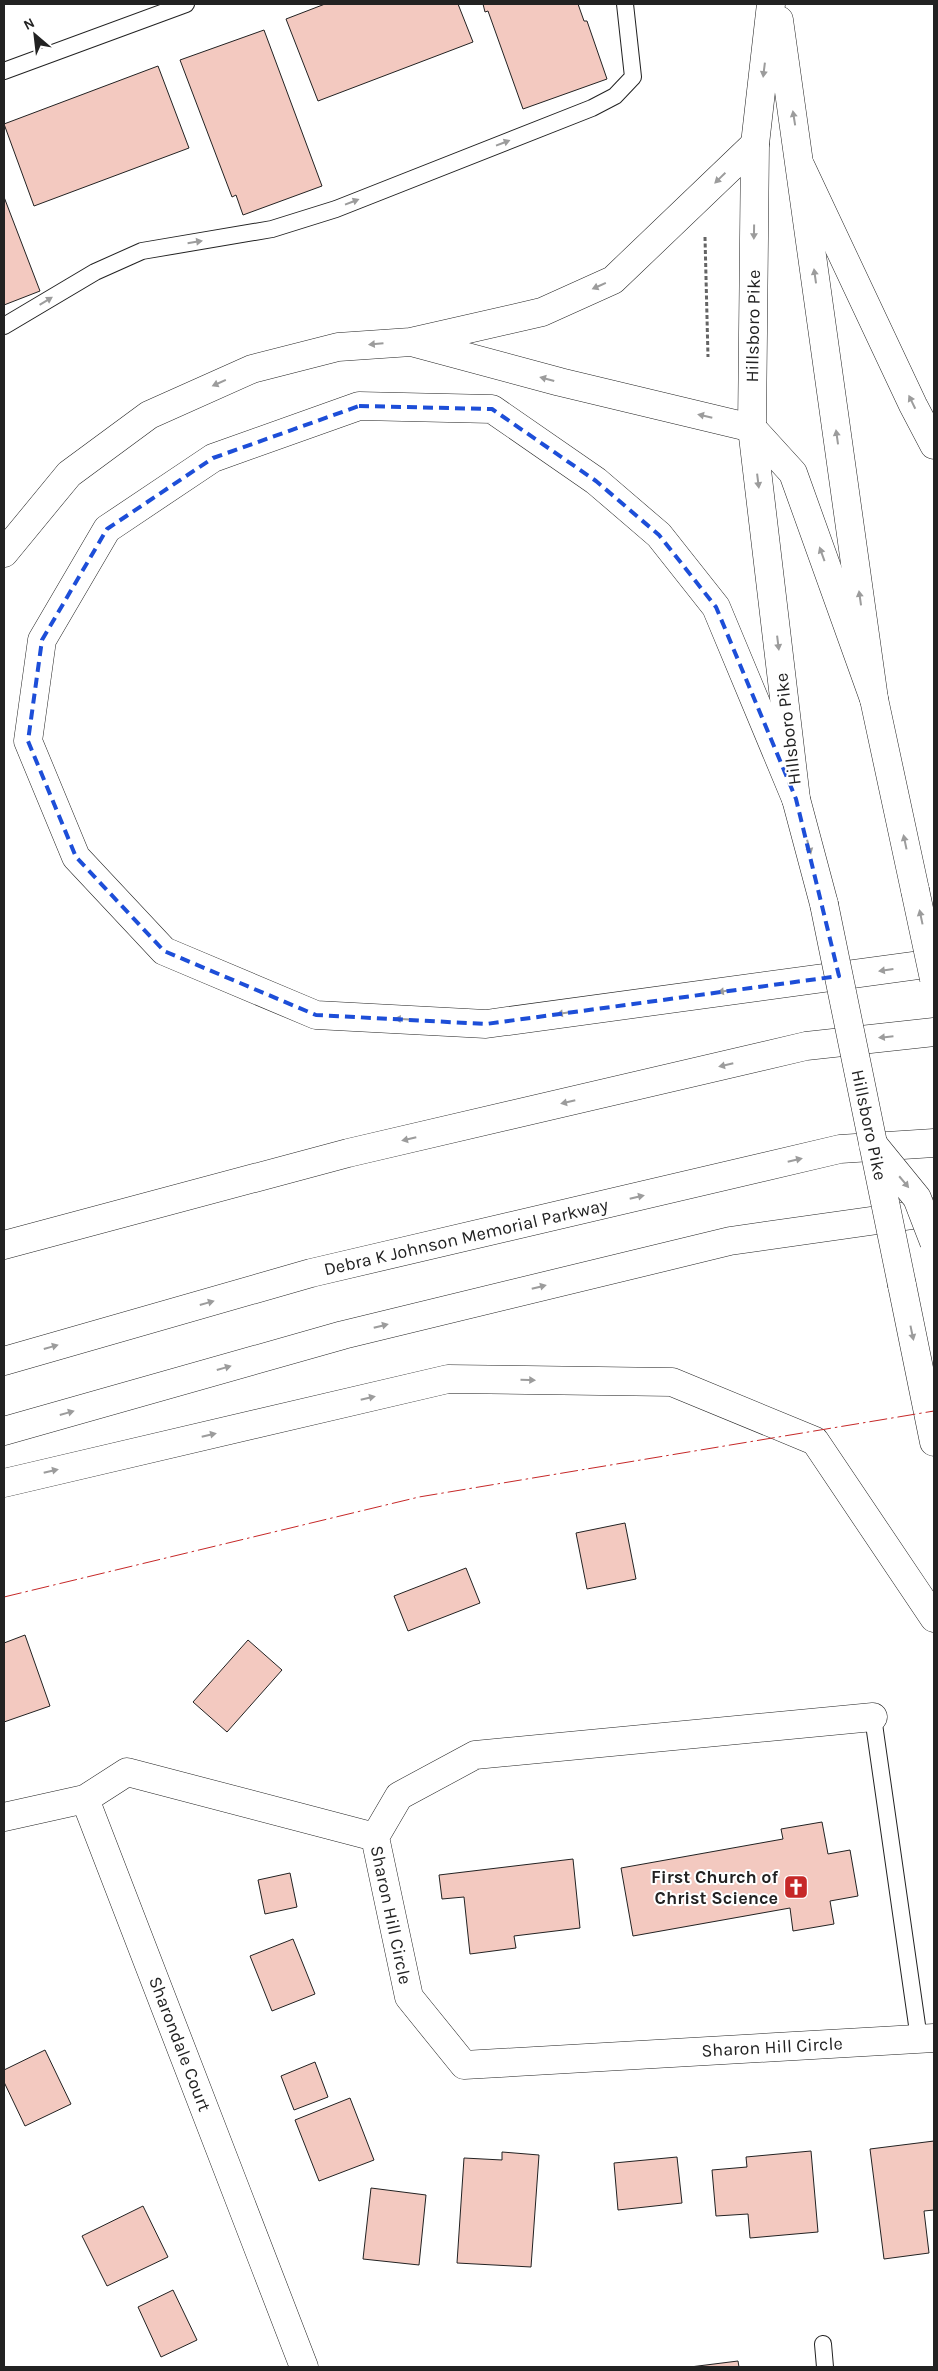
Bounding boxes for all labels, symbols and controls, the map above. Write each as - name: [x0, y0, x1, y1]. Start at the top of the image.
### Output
- north arrow: [10, 10, 60, 60]
- text: N: [21, 14, 38, 34]
- one-way arrow: [760, 62, 768, 78]
- one-way arrow: [789, 110, 797, 126]
- one-way arrow: [496, 139, 511, 147]
- one-way arrow: [714, 172, 726, 184]
- one-way arrow: [345, 198, 359, 206]
- one-way arrow: [750, 224, 758, 240]
- one-way arrow: [187, 238, 203, 246]
- one-way arrow: [811, 268, 819, 284]
- street label: Hillsboro Pike: [741, 269, 765, 383]
- one-way arrow: [592, 282, 606, 290]
- one-way arrow: [39, 297, 52, 306]
- one-way arrow: [368, 341, 384, 349]
- one-way arrow: [539, 374, 554, 382]
- one-way arrow: [212, 380, 226, 388]
- one-way arrow: [907, 395, 915, 409]
- one-way arrow: [697, 412, 712, 420]
- one-way arrow: [832, 429, 840, 445]
- one-way arrow: [754, 473, 762, 489]
- one-way arrow: [818, 546, 826, 561]
- one-way arrow: [855, 590, 863, 606]
- one-way arrow: [774, 635, 782, 651]
- street label: Hillsboro Pike: [770, 672, 806, 786]
- one-way arrow: [901, 835, 909, 850]
- one-way arrow: [805, 839, 813, 854]
- one-way arrow: [917, 910, 925, 925]
- one-way arrow: [878, 966, 894, 974]
- one-way arrow: [717, 988, 733, 996]
- one-way arrow: [556, 1009, 572, 1017]
- one-way arrow: [394, 1015, 410, 1023]
- one-way arrow: [878, 1033, 894, 1041]
- one-way arrow: [718, 1061, 733, 1069]
- street label: Hillsboro Pike: [847, 1068, 891, 1182]
- one-way arrow: [560, 1098, 575, 1106]
- one-way arrow: [402, 1135, 417, 1143]
- one-way arrow: [787, 1156, 802, 1164]
- one-way arrow: [898, 1175, 910, 1187]
- street label: Debra K Johnson Memorial Parkway: [322, 1193, 611, 1280]
- one-way arrow: [629, 1193, 644, 1201]
- one-way arrow: [531, 1283, 546, 1291]
- one-way arrow: [200, 1298, 215, 1306]
- one-way arrow: [373, 1322, 388, 1330]
- one-way arrow: [908, 1325, 916, 1341]
- one-way arrow: [43, 1343, 58, 1351]
- one-way arrow: [216, 1364, 231, 1372]
- one-way arrow: [520, 1376, 536, 1384]
- one-way arrow: [360, 1394, 375, 1402]
- one-way arrow: [60, 1408, 75, 1416]
- one-way arrow: [202, 1431, 217, 1439]
- one-way arrow: [44, 1467, 59, 1475]
- street label: Sharon Hill Circle: [366, 1844, 416, 1986]
- place label: First Church of Christ Science: [651, 1866, 778, 1909]
- church icon: First Church of Christ Science: [783, 1874, 809, 1900]
- street label: Sharondale Court: [144, 1973, 216, 2115]
- street label: Sharon Hill Circle: [701, 2032, 843, 2062]

